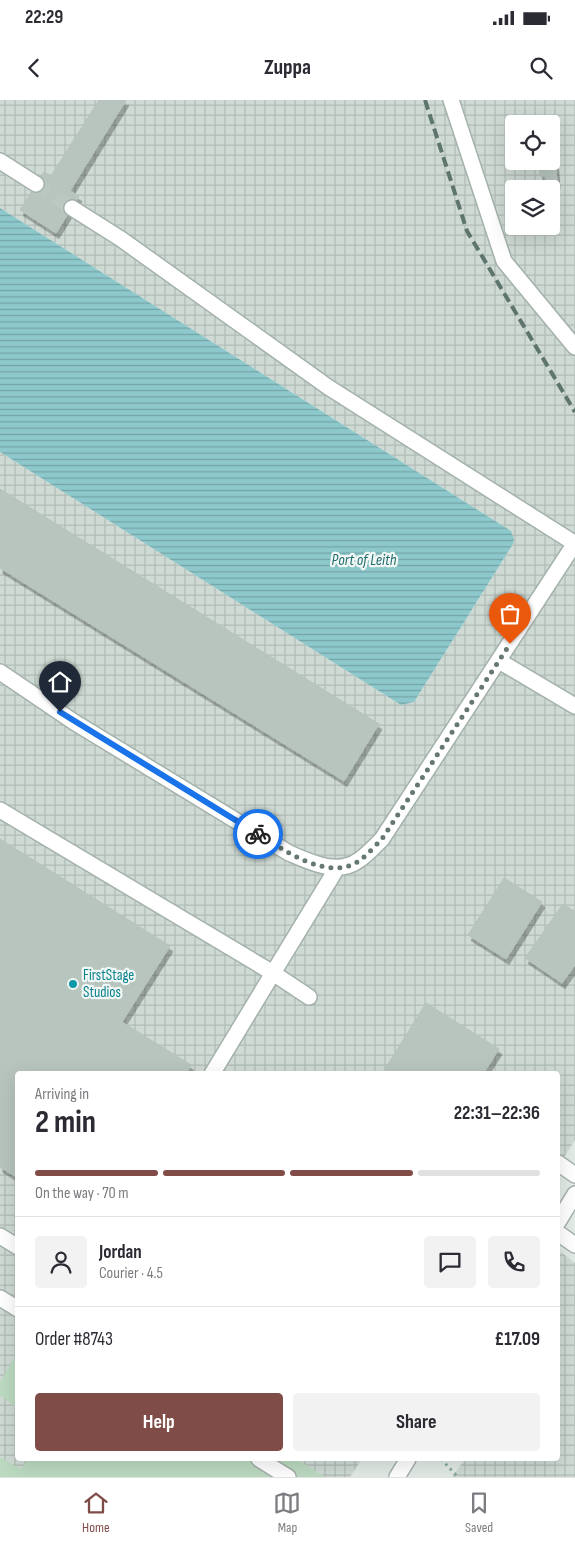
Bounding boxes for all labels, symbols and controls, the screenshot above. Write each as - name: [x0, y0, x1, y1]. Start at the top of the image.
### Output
- text: 22:29: [25, 6, 63, 29]
- icon: back: [20, 54, 48, 82]
- text: Zuppa: [264, 54, 311, 81]
- icon: search: [527, 54, 555, 82]
- map controls: [505, 115, 560, 235]
- button: locate: [505, 115, 560, 170]
- button: layers: [505, 180, 560, 235]
- water label: Port of Leith: [332, 551, 397, 570]
- pin: [489, 593, 531, 644]
- icon: bag: [496, 600, 524, 628]
- pin: [39, 661, 81, 712]
- icon: home: [46, 668, 74, 696]
- courier: [233, 809, 283, 859]
- icon: bike: [244, 820, 272, 848]
- place label: FirstStage Studios: [83, 966, 134, 1002]
- marker: FirstStage Studios: [67, 978, 79, 990]
- text: Arriving in: [35, 1085, 89, 1104]
- text: 22:31–22:36: [454, 1102, 540, 1125]
- text: 2 min: [35, 1103, 96, 1142]
- text: On the way · 70 m: [35, 1184, 128, 1203]
- button: person: [35, 1236, 87, 1288]
- button: chat: [424, 1236, 476, 1288]
- button: phone: [488, 1236, 540, 1288]
- text: Jordan: [99, 1241, 142, 1264]
- text: Courier · 4.5: [99, 1264, 163, 1283]
- text: Order #8743: [35, 1328, 113, 1351]
- text: £17.09: [495, 1328, 540, 1351]
- button: Help: [35, 1393, 283, 1451]
- button: Share: [293, 1393, 540, 1451]
- tab: Home: [82, 1489, 110, 1536]
- tab: Map: [273, 1489, 301, 1536]
- tab: Saved: [465, 1489, 493, 1536]

